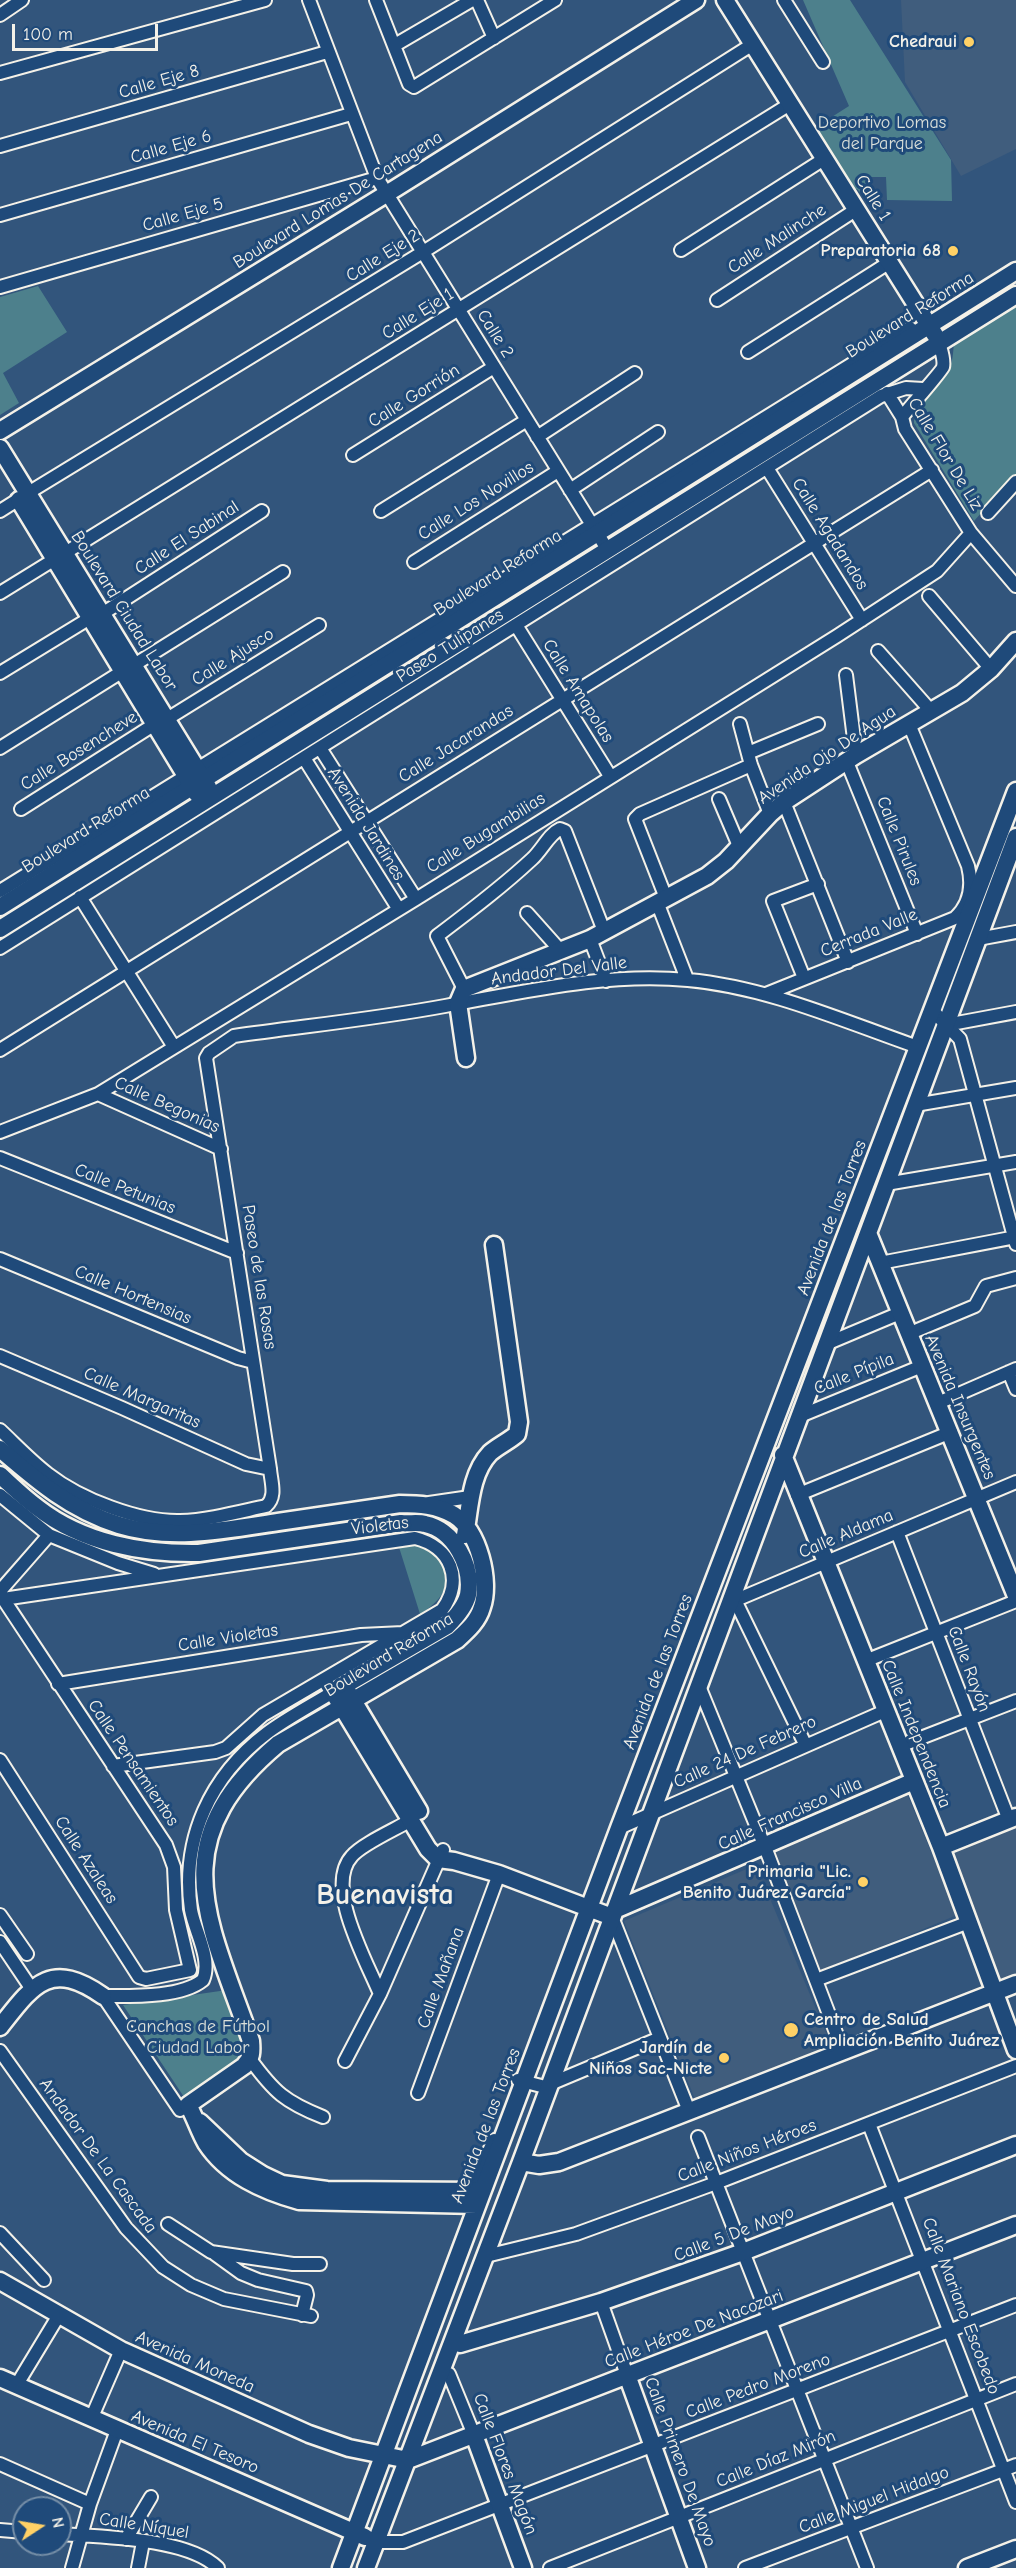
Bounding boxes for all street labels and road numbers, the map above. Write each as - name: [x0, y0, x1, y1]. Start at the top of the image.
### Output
- street label: Calle Eje 8: [116, 60, 202, 104]
- street label: Calle Eje 6: [128, 125, 214, 169]
- street label: Boulevard Lomas De Cartagena: [229, 126, 447, 274]
- street label: Calle 1: [850, 171, 896, 225]
- street label: Calle Eje 5: [140, 193, 226, 237]
- street label: Calle Malinche: [724, 199, 830, 279]
- street label: Calle Eje 2: [342, 225, 424, 287]
- street label: Boulevard Reforma: [842, 267, 978, 363]
- street label: Calle Eje 1: [378, 284, 458, 344]
- street label: Calle 2: [472, 306, 518, 362]
- street label: Calle Gorrión: [364, 359, 464, 433]
- street label: Calle Flor De Liz: [903, 394, 987, 514]
- street label: Calle Los Novillos: [414, 457, 538, 545]
- street label: Calle Agadandos: [787, 474, 873, 594]
- street label: Calle El Sabinal: [131, 496, 243, 580]
- street label: Boulevard Reforma: [430, 525, 566, 621]
- street label: Boulevard Ciudad Labor: [66, 527, 182, 695]
- street label: Paseo Tulipanes: [392, 604, 508, 688]
- street label: Calle Ajusco: [188, 623, 278, 691]
- street label: Calle Amapolas: [538, 635, 618, 747]
- street label: Calle Jacarandas: [395, 700, 517, 788]
- street label: Avenida Ojo De Agua: [754, 701, 900, 809]
- street label: Calle Bosencheve: [17, 706, 141, 796]
- street label: Avenida Jardines: [322, 763, 410, 885]
- street label: Boulevard Reforma: [18, 782, 154, 878]
- street label: Calle Bugambilias: [423, 788, 549, 878]
- street label: Calle Pirules: [871, 793, 927, 889]
- street label: Cerrada Valle: [817, 904, 921, 962]
- street label: Andador Del Valle: [490, 952, 628, 990]
- street label: Calle Begonias: [111, 1072, 223, 1138]
- street label: Avenida de las Torres: [792, 1137, 872, 1299]
- street label: Calle Petunias: [71, 1159, 179, 1219]
- street label: Paseo de las Rosas: [237, 1203, 281, 1351]
- street label: Calle Hortensias: [71, 1261, 195, 1329]
- street label: Avenida Insurgentes: [920, 1331, 1000, 1483]
- street label: Calle Pípila: [811, 1348, 897, 1400]
- street label: Calle Margaritas: [80, 1363, 204, 1433]
- street label: Calle Aldama: [795, 1504, 897, 1564]
- street label: Violetas: [350, 1512, 410, 1540]
- street label: Avenida de las Torres: [618, 1591, 698, 1753]
- street label: Boulevard Reforma: [321, 1608, 457, 1702]
- street label: Calle Violetas: [176, 1619, 280, 1657]
- street label: Calle Rayón: [943, 1623, 995, 1715]
- street label: Calle Independencia: [876, 1657, 956, 1811]
- street label: Calle Pensamientos: [83, 1696, 183, 1830]
- street label: Calle 24 De Febrero: [670, 1711, 820, 1793]
- street label: Calle Francisco Villa: [715, 1773, 865, 1855]
- street label: Calle Azaleas: [50, 1812, 122, 1908]
- street label: Calle Mañana: [413, 1924, 469, 2032]
- street label: Avenida de las Torres: [446, 2045, 526, 2207]
- street label: Andador De La Cascada: [34, 2074, 162, 2238]
- street label: Calle Niños Héroes: [675, 2115, 819, 2187]
- street label: Calle 5 De Mayo: [671, 2201, 797, 2267]
- street label: Calle Mariano Escobedo: [917, 2214, 1005, 2398]
- street label: Calle Héroe De Nacozari: [602, 2285, 786, 2373]
- street label: Avenida Moneda: [132, 2326, 258, 2398]
- street label: Calle Pedro Moreno: [683, 2348, 833, 2424]
- street label: Calle Primero De Mayo: [639, 2374, 721, 2550]
- street label: Calle Flores Magón: [468, 2390, 542, 2538]
- street label: Avenida El Tesoro: [128, 2405, 262, 2479]
- street label: Calle Díaz Mirón: [713, 2425, 839, 2493]
- street label: Calle Miguel Hidalgo: [796, 2461, 952, 2539]
- street label: Calle Níquel: [98, 2508, 190, 2544]

